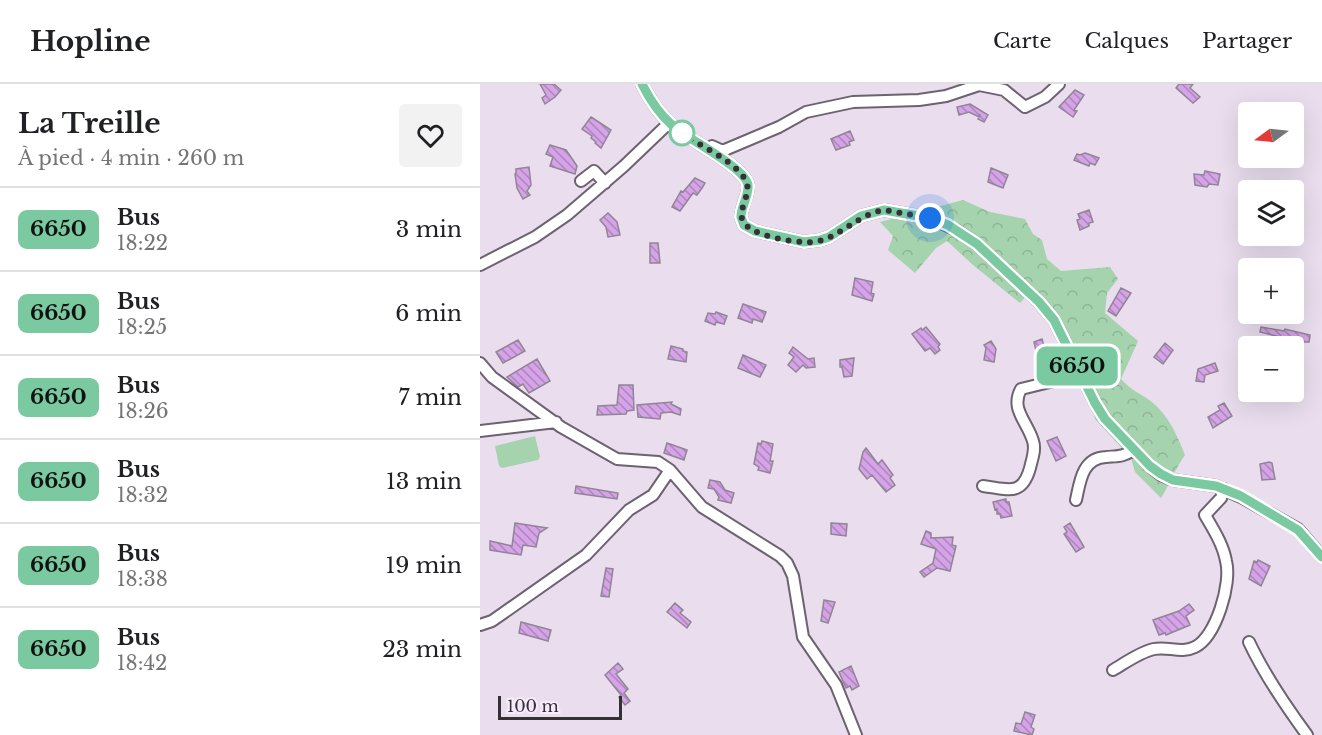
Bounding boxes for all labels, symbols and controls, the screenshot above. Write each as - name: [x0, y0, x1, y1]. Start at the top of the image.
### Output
- text: Hopline: [30, 24, 151, 59]
- text: Carte: [993, 28, 1051, 54]
- text: Calques: [1084, 28, 1169, 54]
- text: Partager: [1202, 28, 1292, 54]
- north arrow: [1238, 102, 1304, 168]
- map controls: [1238, 102, 1304, 402]
- button: heart: [399, 104, 462, 167]
- text: La Treille: [18, 106, 161, 141]
- unlabelled marker: [669, 120, 695, 146]
- text: À pied · 4 min · 260 m: [18, 146, 244, 170]
- button: layers: [1238, 180, 1304, 246]
- your location: [915, 203, 945, 233]
- text: Bus: [117, 204, 160, 231]
- text: 6650: [30, 216, 87, 242]
- text: 3 min: [396, 216, 462, 243]
- text: 18:22: [117, 231, 168, 255]
- button: +: [1238, 258, 1304, 324]
- text: Bus: [117, 288, 160, 315]
- text: 6650: [30, 300, 87, 326]
- text: 6 min: [395, 300, 462, 327]
- text: 18:25: [117, 315, 167, 339]
- button: −: [1238, 336, 1304, 402]
- line badge: 6650: [1035, 346, 1119, 386]
- text: 6650: [1049, 353, 1105, 379]
- text: Bus: [117, 372, 160, 399]
- text: 6650: [30, 384, 87, 410]
- text: 7 min: [398, 384, 462, 411]
- text: 18:26: [117, 399, 169, 423]
- text: Bus: [117, 456, 160, 483]
- text: 6650: [30, 468, 87, 494]
- text: 13 min: [386, 468, 462, 495]
- text: 18:32: [117, 483, 168, 507]
- text: Bus: [117, 540, 160, 567]
- text: 6650: [30, 552, 87, 578]
- text: 19 min: [385, 552, 462, 579]
- text: 18:38: [117, 567, 168, 591]
- text: Bus: [117, 624, 160, 651]
- text: 6650: [30, 636, 87, 662]
- text: 23 min: [382, 636, 462, 663]
- text: 18:42: [117, 651, 167, 675]
- scale bar: [498, 693, 622, 720]
- text: 100 m: [507, 696, 559, 716]

